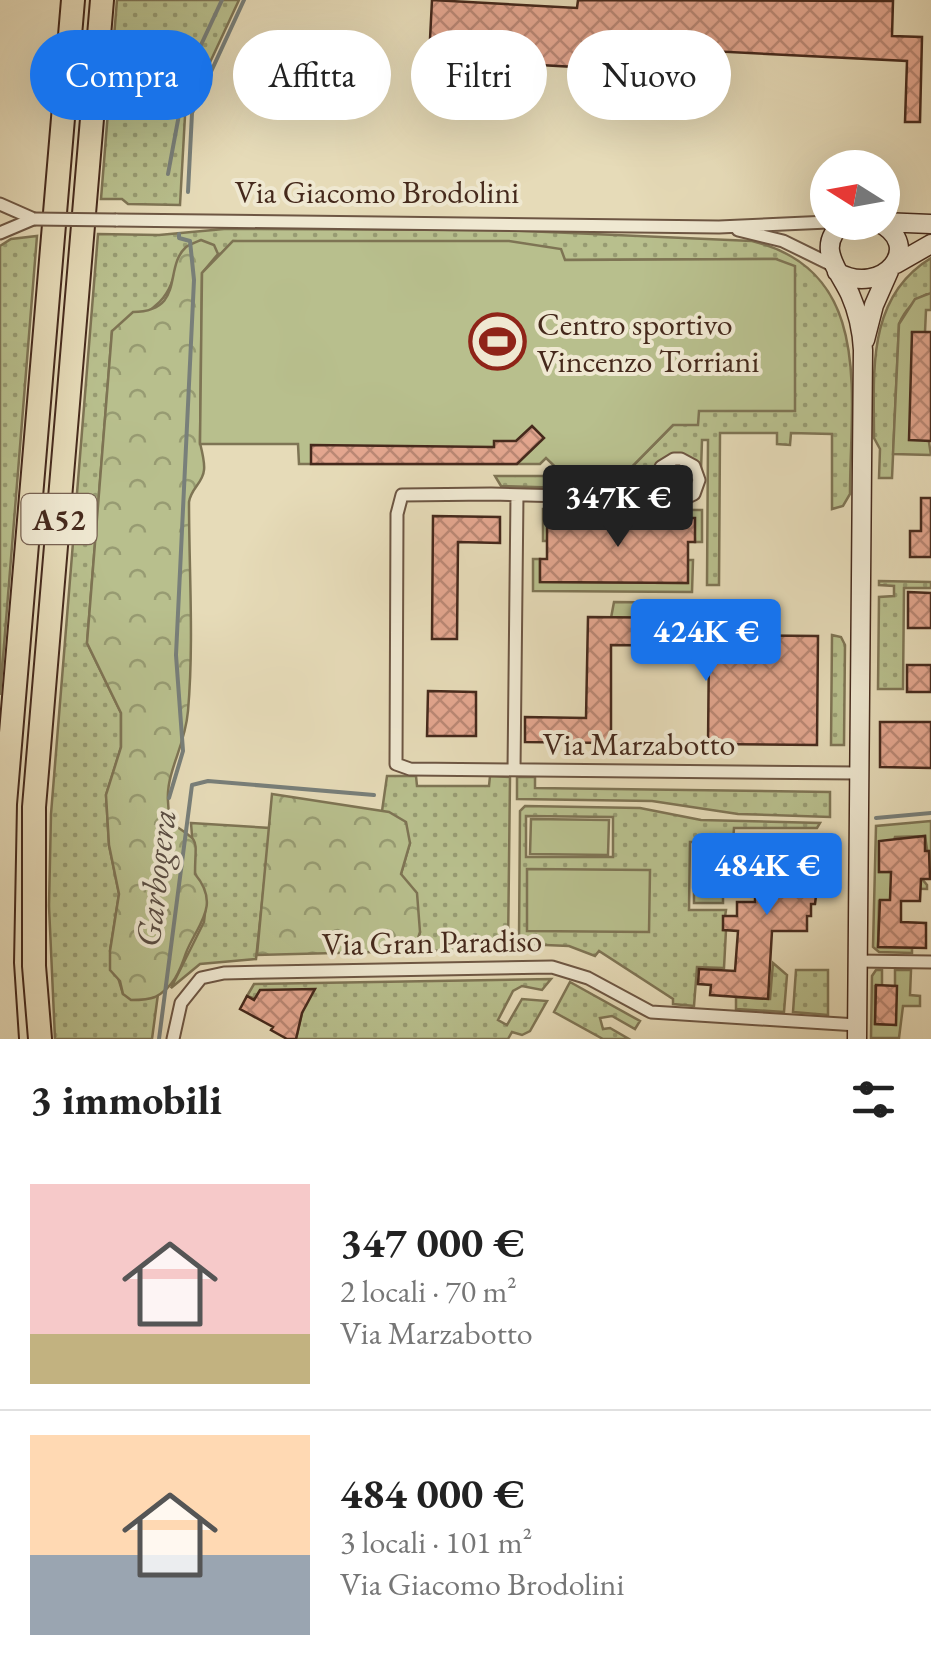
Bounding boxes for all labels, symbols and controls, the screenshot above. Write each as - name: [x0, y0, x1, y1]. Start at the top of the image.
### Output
- chip: Compra: [30, 30, 213, 120]
- chip: Affitta: [233, 30, 391, 120]
- chip: Filtri: [411, 30, 547, 120]
- chip: Nuovo: [567, 30, 731, 120]
- north arrow: [810, 150, 900, 240]
- map controls: [810, 150, 900, 240]
- street label: Via Giacomo Brodolini: [235, 171, 519, 213]
- place label: Centro sportivo Vincenzo Torriani: [537, 303, 759, 382]
- sports icon: Centro sportivo Vincenzo Torriani: [468, 312, 528, 372]
- pin: 347K €: [537, 465, 699, 550]
- text: 347K €: [565, 476, 671, 518]
- road number: A52: [22, 494, 96, 544]
- pin: 424K €: [625, 599, 787, 684]
- text: 424K €: [653, 610, 759, 652]
- street label: Via Marzabotto: [543, 723, 735, 765]
- water label: Garbogera: [124, 807, 187, 950]
- pin: 484K €: [686, 833, 848, 918]
- text: 484K €: [714, 844, 820, 886]
- street label: Via Gran Paradiso: [321, 919, 543, 965]
- text: 3 immobili: [30, 1072, 222, 1127]
- icon: filters: [846, 1072, 901, 1127]
- text: 347 000 €: [340, 1215, 524, 1270]
- icon: home: [110, 1224, 230, 1344]
- text: 2 locali · 70 m²: [340, 1270, 517, 1312]
- text: Via Marzabotto: [340, 1312, 533, 1354]
- text: 484 000 €: [340, 1466, 524, 1521]
- icon: home: [110, 1475, 230, 1595]
- text: 3 locali · 101 m²: [340, 1521, 532, 1563]
- text: Via Giacomo Brodolini: [340, 1563, 624, 1605]

